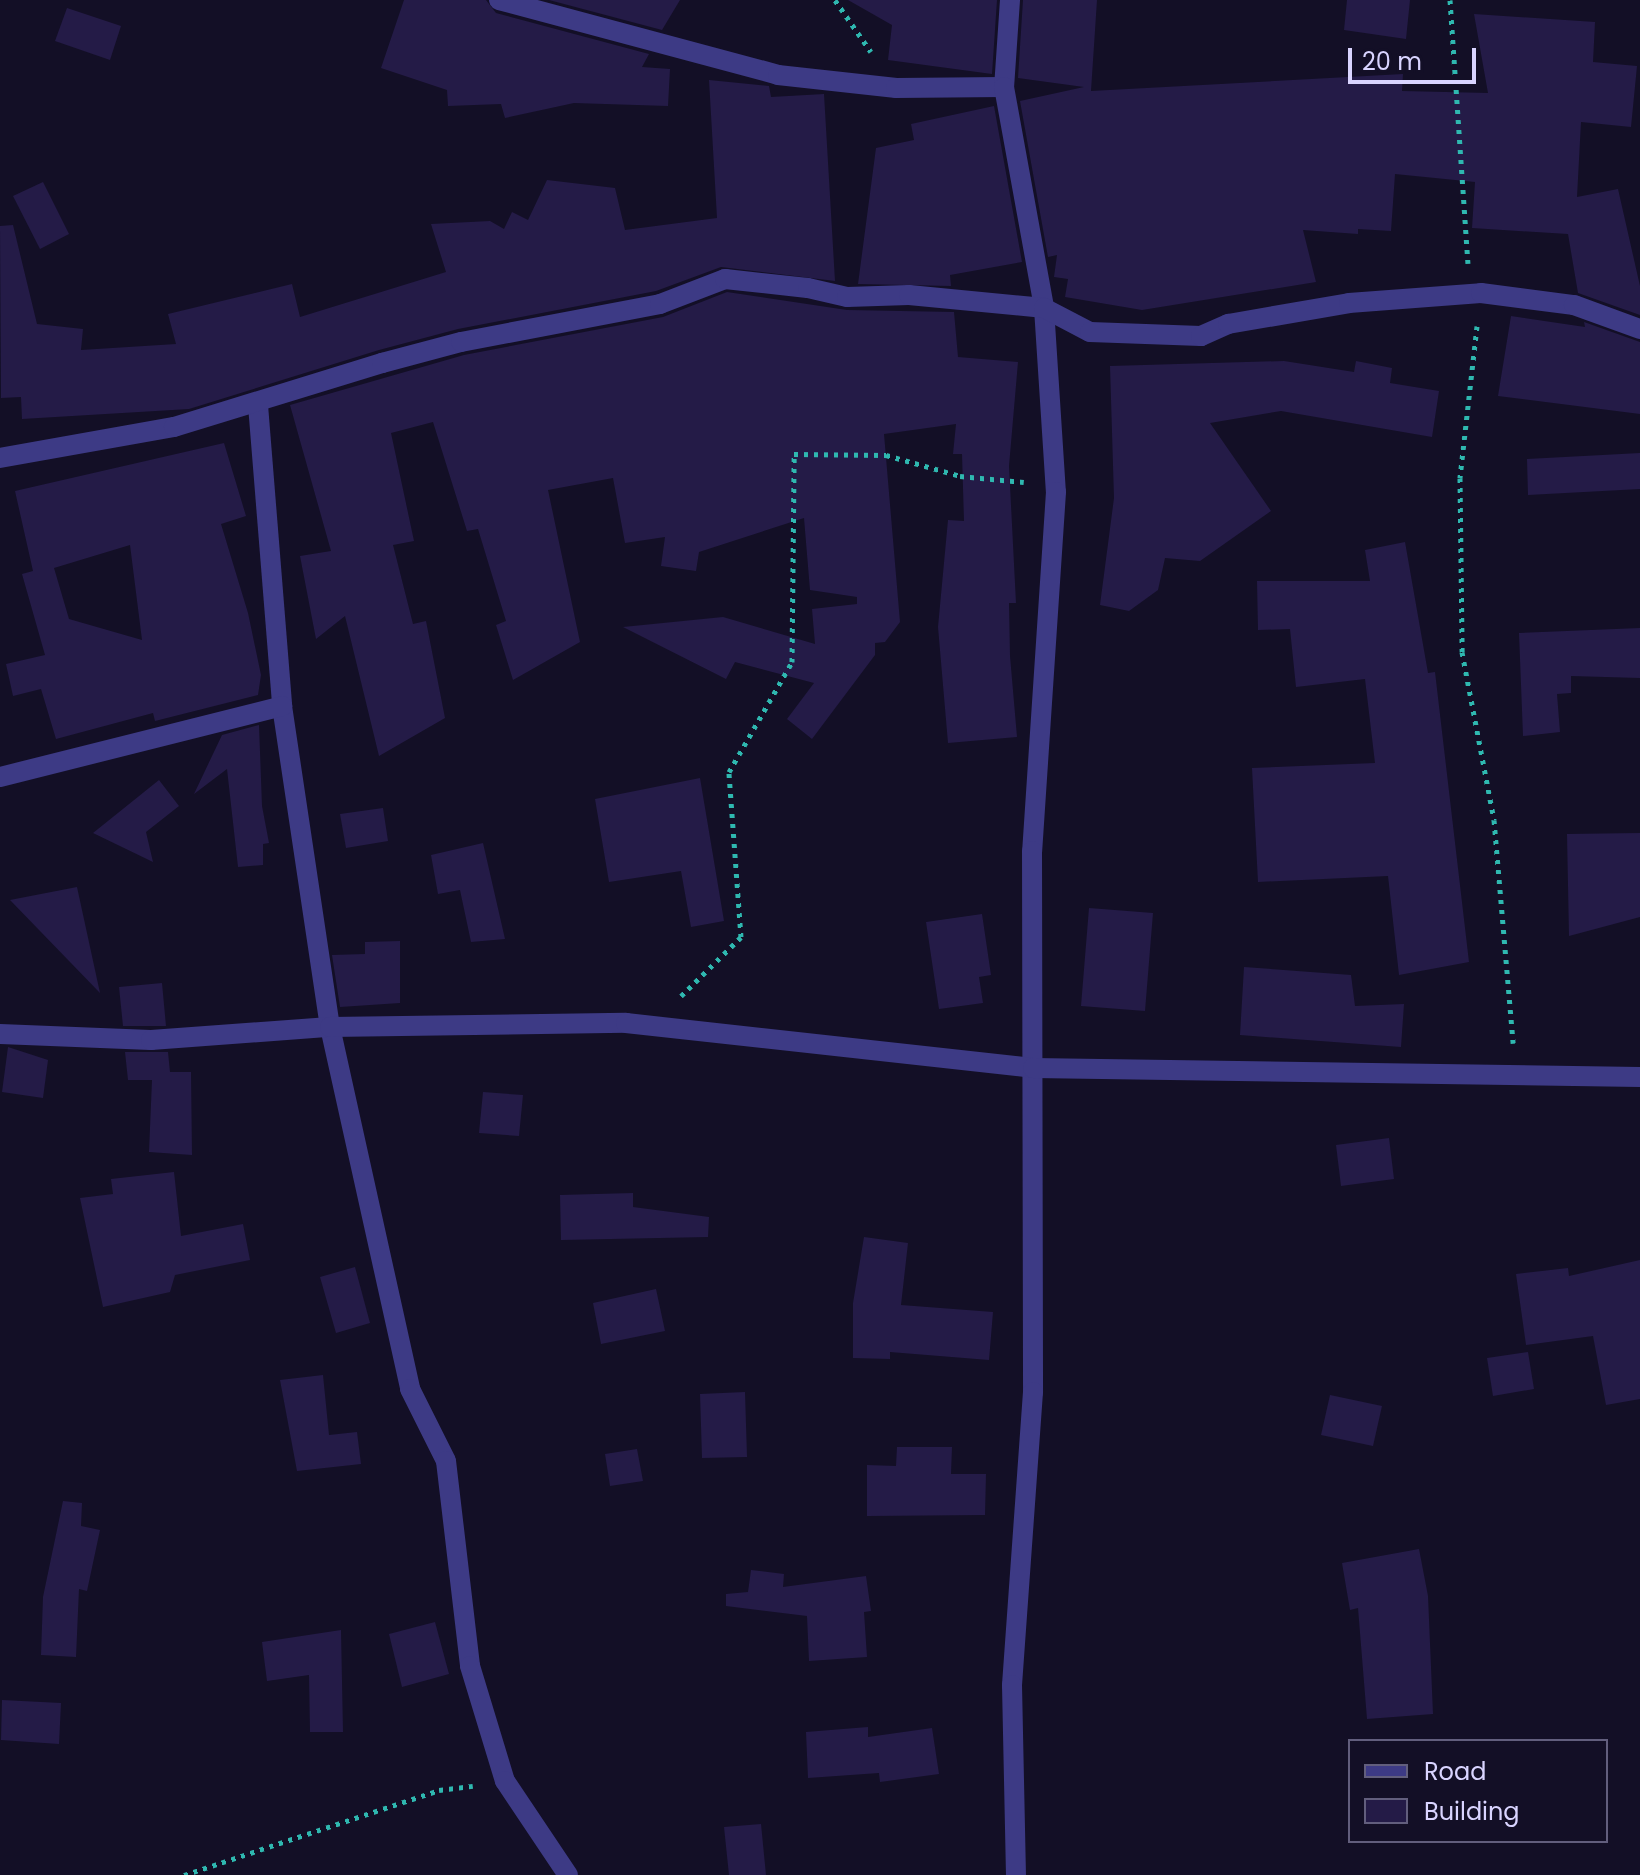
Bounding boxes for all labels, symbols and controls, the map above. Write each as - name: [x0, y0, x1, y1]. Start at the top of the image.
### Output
- scale bar: [1352, 32, 1480, 82]
- text: 20 m: [1362, 45, 1422, 78]
- legend: [1348, 1739, 1608, 1843]
- text: Road: [1424, 1755, 1486, 1788]
- text: Building: [1424, 1795, 1520, 1828]

